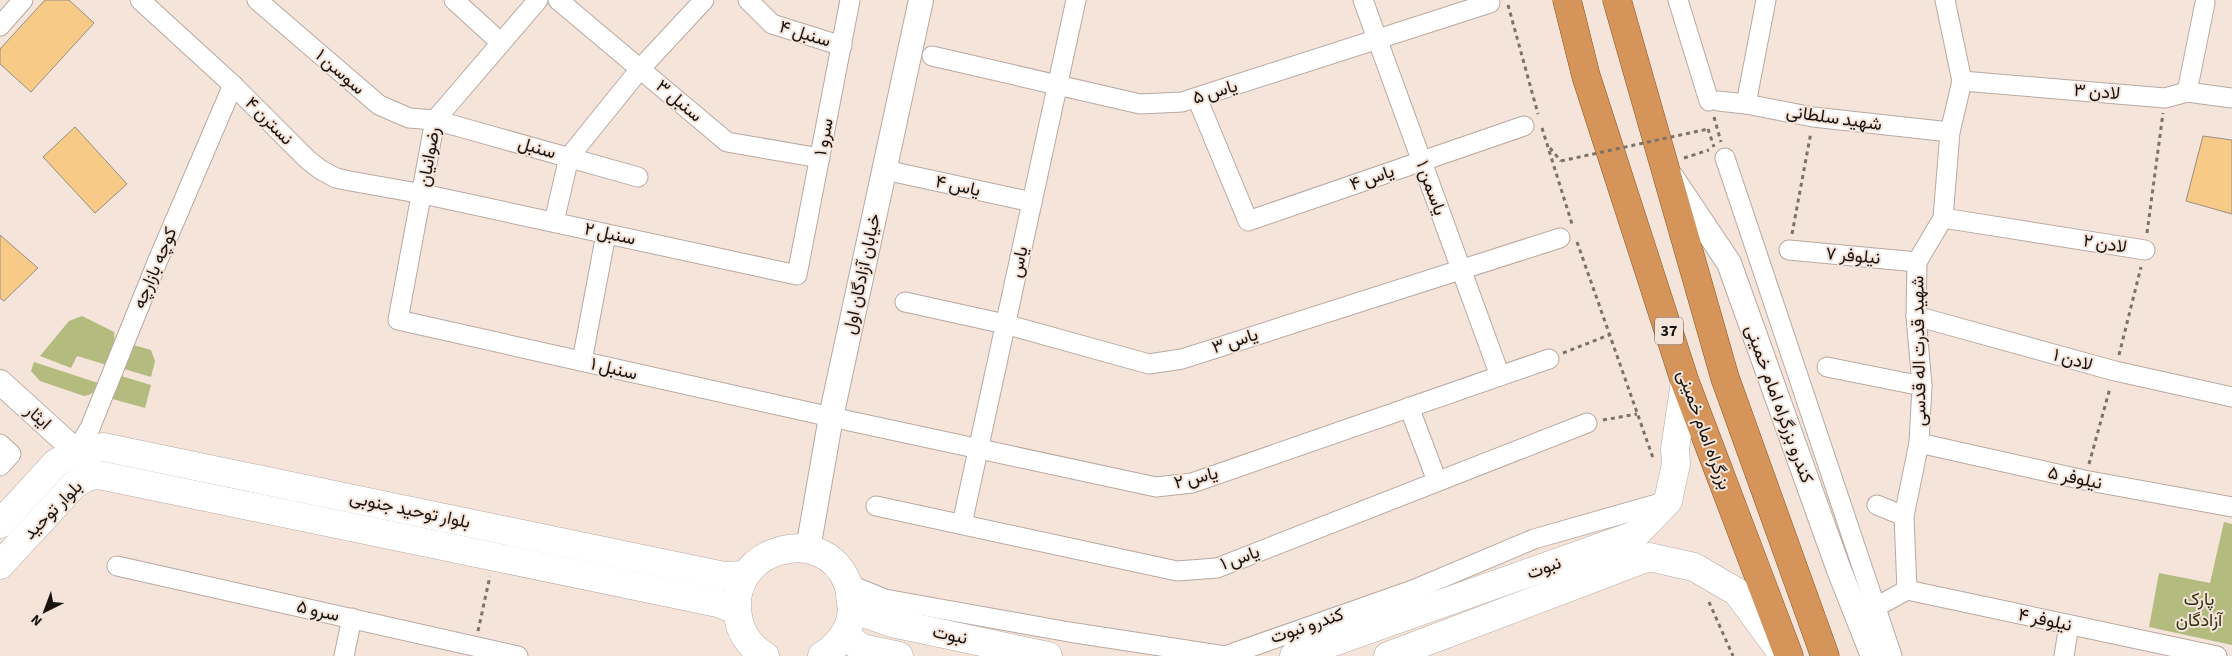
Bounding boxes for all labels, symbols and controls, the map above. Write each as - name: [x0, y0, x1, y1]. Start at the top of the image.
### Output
- street label: سنبل ۴: [776, 14, 834, 54]
- street label: سوسن ۱: [310, 43, 370, 101]
- street label: یاس ۵: [1189, 73, 1241, 111]
- street label: سنبل ۳: [650, 74, 708, 128]
- street label: لادن ۳: [2073, 78, 2121, 106]
- street label: نسترن ۴: [239, 91, 299, 151]
- street label: شهید سلطانی: [1785, 99, 1883, 137]
- street label: سرو ۱: [808, 116, 840, 158]
- street label: رضوانیان: [411, 125, 447, 189]
- street label: سنبل: [515, 131, 559, 165]
- street label: یاسمن ۱: [1410, 157, 1452, 219]
- street label: یاس ۴: [1346, 159, 1398, 197]
- street label: یاس ۴: [933, 169, 983, 203]
- street label: خیابان آزادگان اول: [837, 211, 887, 337]
- street label: سنبل ۲: [582, 216, 638, 252]
- street label: کوچه بازارچه: [127, 223, 183, 313]
- street label: لادن ۲: [2081, 228, 2129, 260]
- street label: نیلوفر ۷: [1825, 241, 1881, 271]
- street label: یاس: [1003, 244, 1035, 280]
- street label: شهید قدرت اله قدسی: [1905, 275, 1933, 427]
- road number: 37: [1655, 318, 1683, 344]
- street label: کندرو بزرگراه امام خمینی: [1739, 321, 1819, 487]
- street label: یاس ۳: [1209, 322, 1261, 360]
- street label: لادن ۱: [2050, 342, 2096, 378]
- street label: سنبل ۱: [588, 351, 640, 387]
- street label: بزرگراه امام خمینی: [1671, 367, 1737, 493]
- street label: ایثار: [19, 398, 57, 436]
- street label: یاس ۲: [1171, 460, 1221, 496]
- street label: نیلوفر ۵: [2046, 460, 2104, 496]
- street label: بلوار توحید: [18, 475, 88, 545]
- street label: بلوار توحید جنوبی: [347, 485, 473, 535]
- street label: یاس ۱: [1217, 539, 1263, 577]
- street label: نبوت: [1523, 550, 1565, 586]
- north arrow: [20, 586, 70, 636]
- park label: پارک آزادگان: [2176, 587, 2224, 633]
- street label: سرو ۵: [294, 594, 342, 628]
- street label: کندرو نبوت: [1267, 602, 1347, 650]
- street label: نیلوفر ۴: [2016, 602, 2074, 638]
- text: N: [27, 609, 47, 630]
- street label: نبوت: [930, 619, 970, 651]

